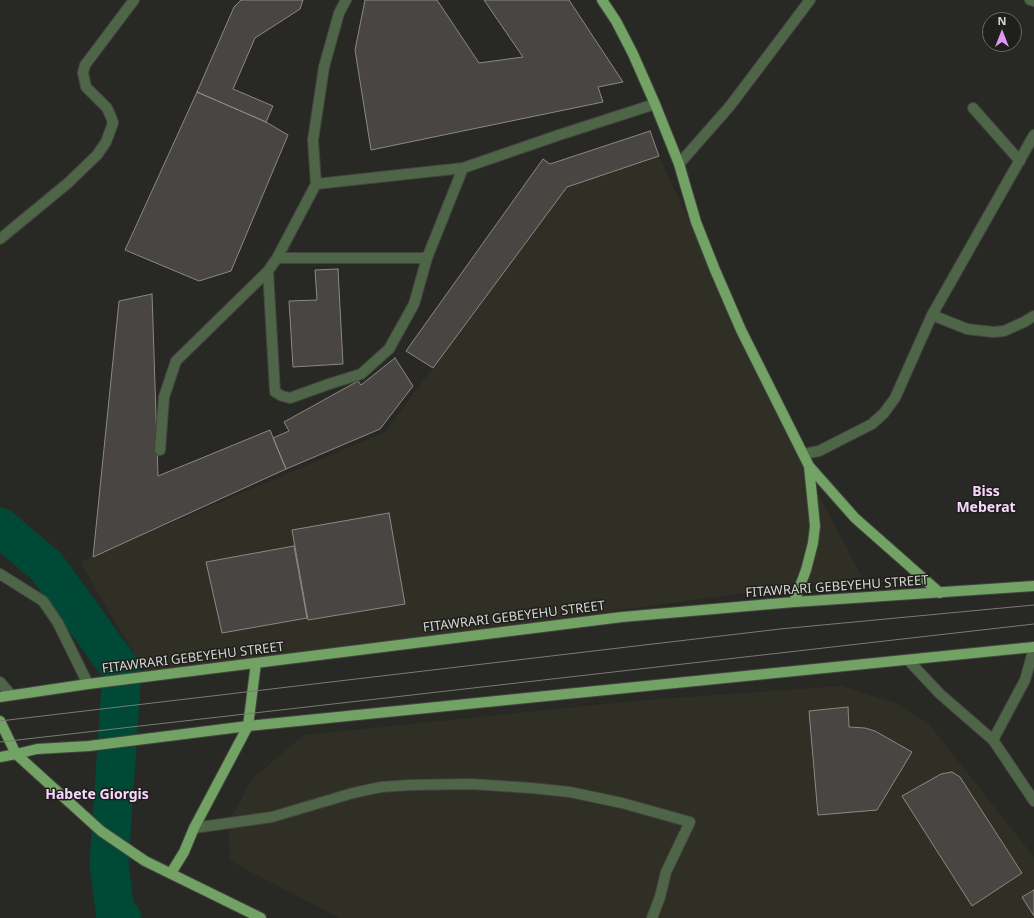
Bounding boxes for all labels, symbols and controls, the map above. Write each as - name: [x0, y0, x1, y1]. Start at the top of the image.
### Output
- north arrow: [982, 12, 1022, 52]
- text: N: [998, 13, 1006, 28]
- district label: Biss Meberat: [956, 484, 1016, 516]
- street label: FITAWRARI GEBEYEHU STREET: [745, 573, 929, 601]
- street label: FITAWRARI GEBEYEHU STREET: [422, 598, 606, 636]
- street label: FITAWRARI GEBEYEHU STREET: [101, 639, 285, 677]
- district label: Habete Giorgis: [45, 787, 149, 803]

